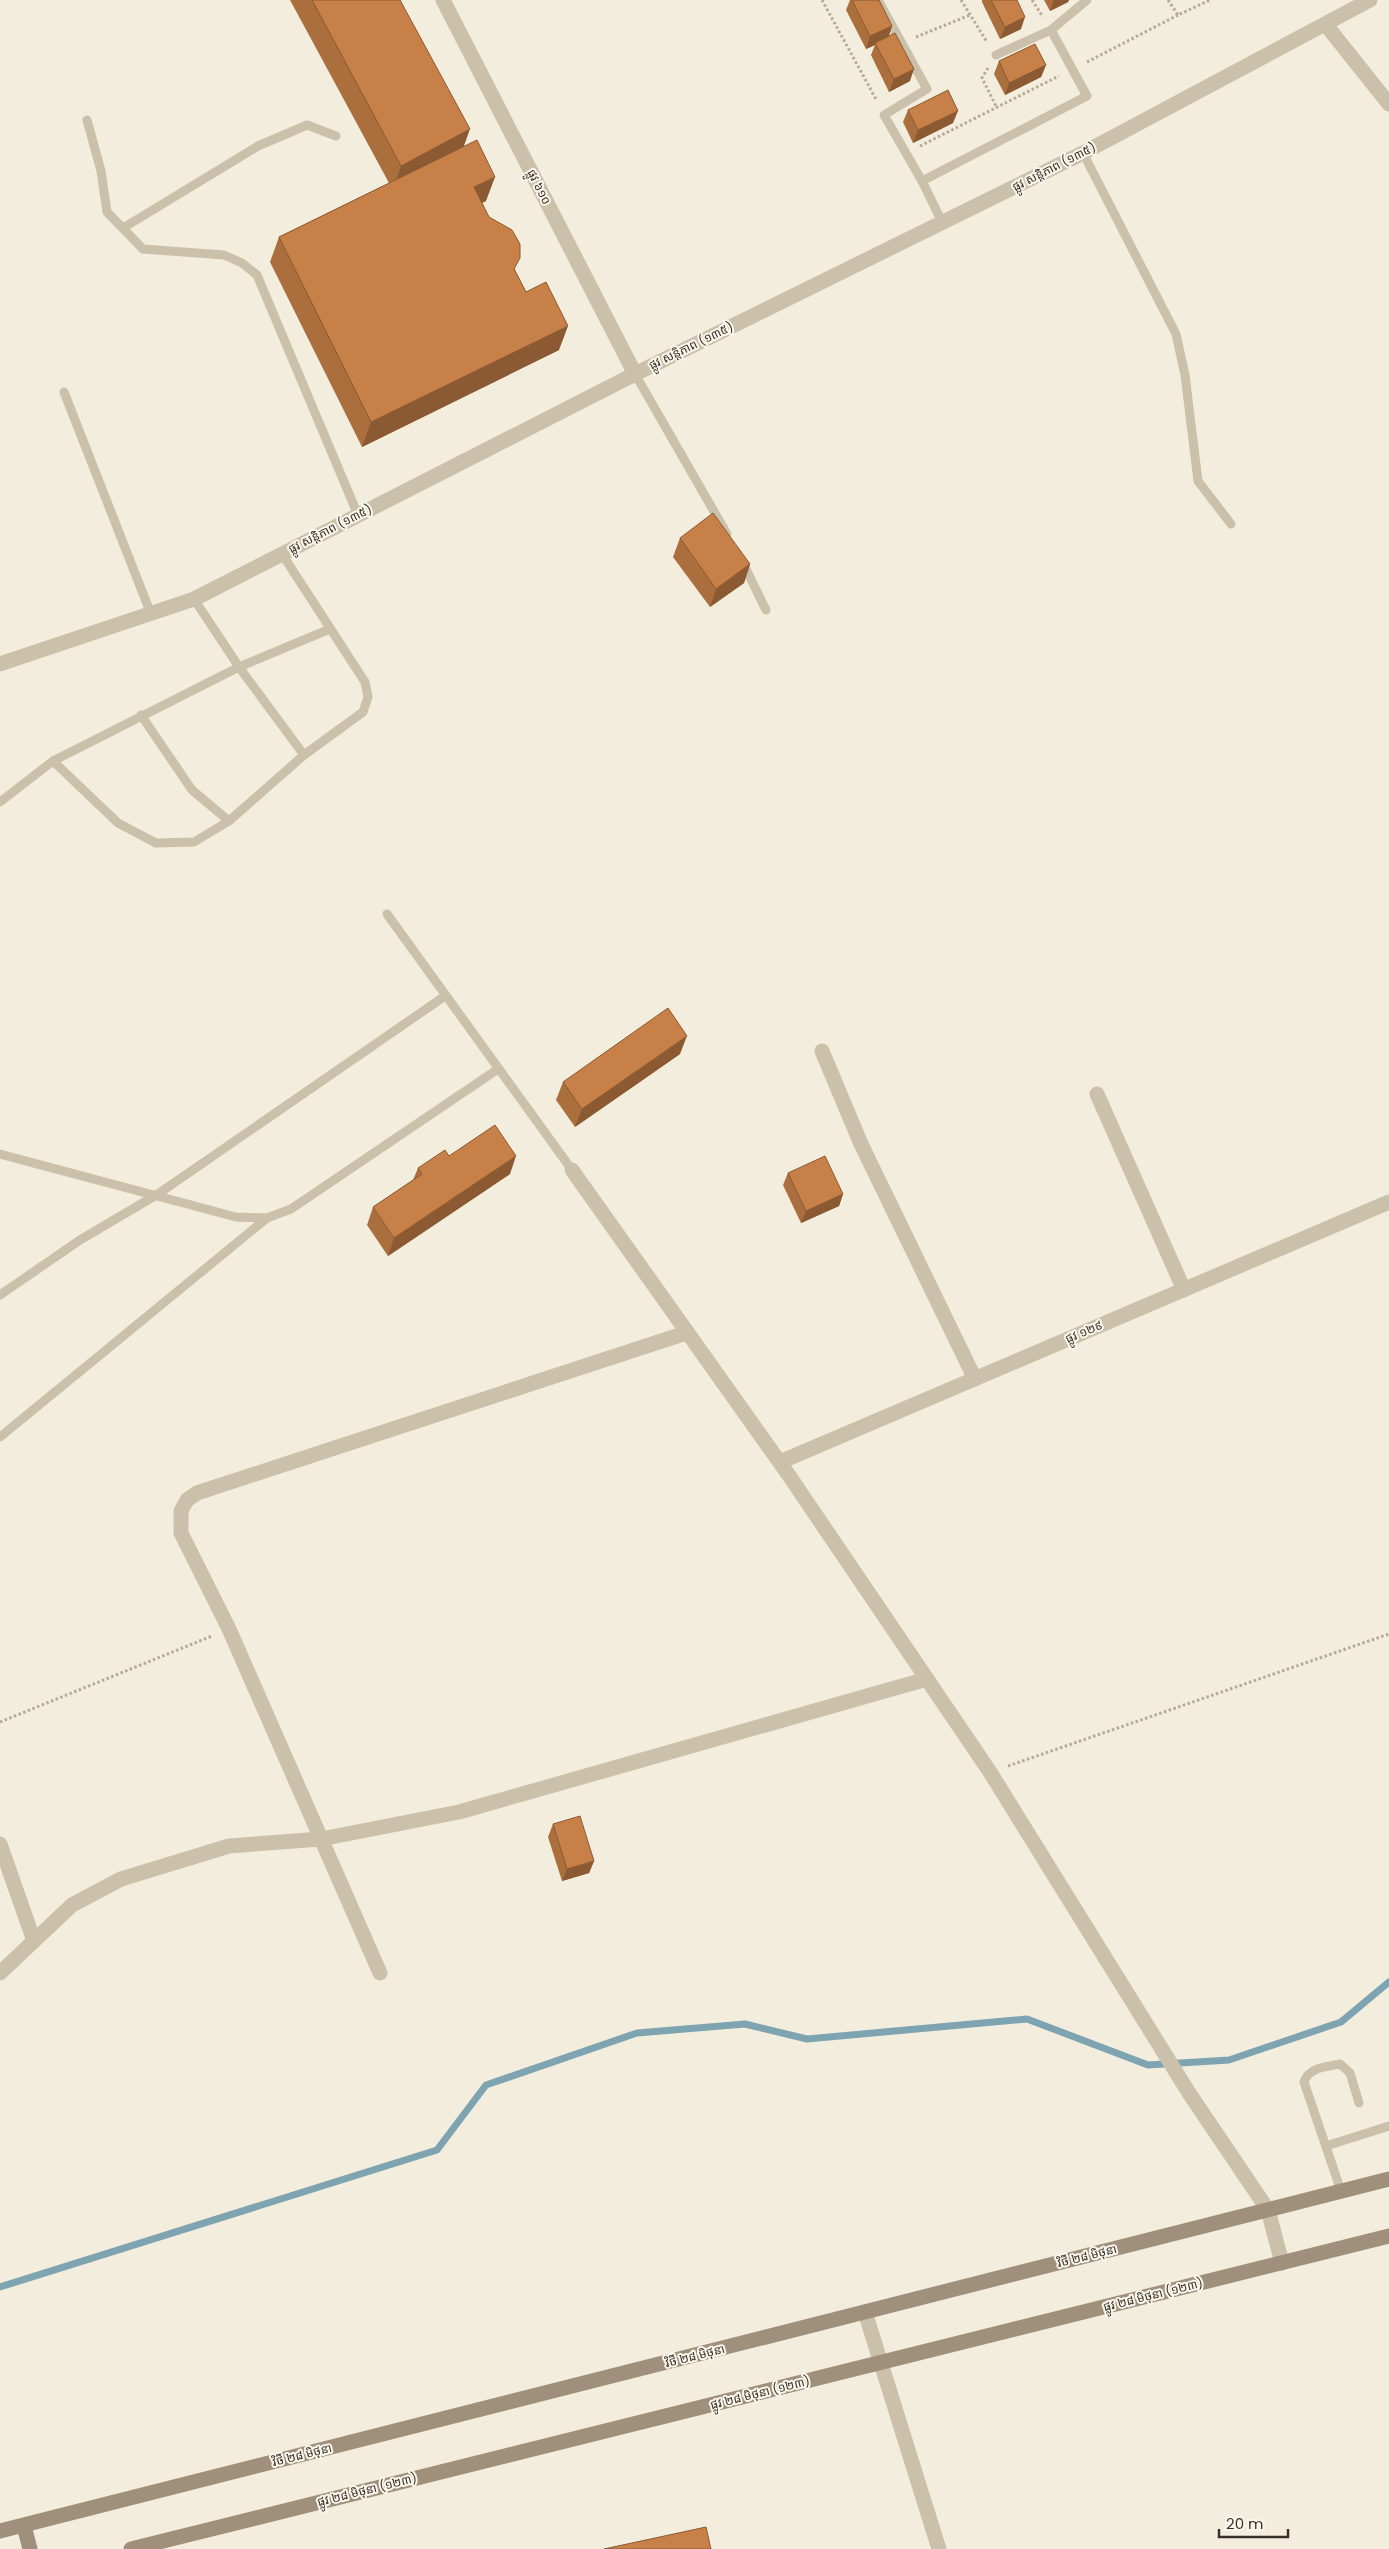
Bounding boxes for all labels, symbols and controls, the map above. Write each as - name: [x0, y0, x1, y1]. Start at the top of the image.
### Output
- street label: ផ្លូវ សន្តិភាព (១៣៥): [1009, 138, 1100, 197]
- street label: ផ្លូវ ៦១០: [521, 166, 556, 209]
- street label: ផ្លូវ សន្តិភាព (១៣៥): [646, 318, 737, 376]
- street label: ផ្លូវ សន្តិភាព (១៣៥): [285, 500, 376, 559]
- street label: ផ្លូវ ១២៩: [1063, 1316, 1106, 1349]
- street label: វិថី ២៨ មិថុនា: [1055, 2240, 1118, 2271]
- street label: ផ្លូវ ២៨ មិថុនា (១២៣): [1101, 2274, 1205, 2318]
- street label: វិថី ២៨ មិថុនា: [663, 2340, 726, 2371]
- street label: ផ្លូវ ២៨ មិថុនា (១២៣): [708, 2372, 812, 2416]
- street label: វិថី ២៨ មិថុនា: [270, 2439, 333, 2470]
- street label: ផ្លូវ ២៨ មិថុនា (១២៣): [315, 2469, 419, 2513]
- scale bar: [1219, 2506, 1288, 2538]
- text: 20 m: [1226, 2513, 1264, 2534]

